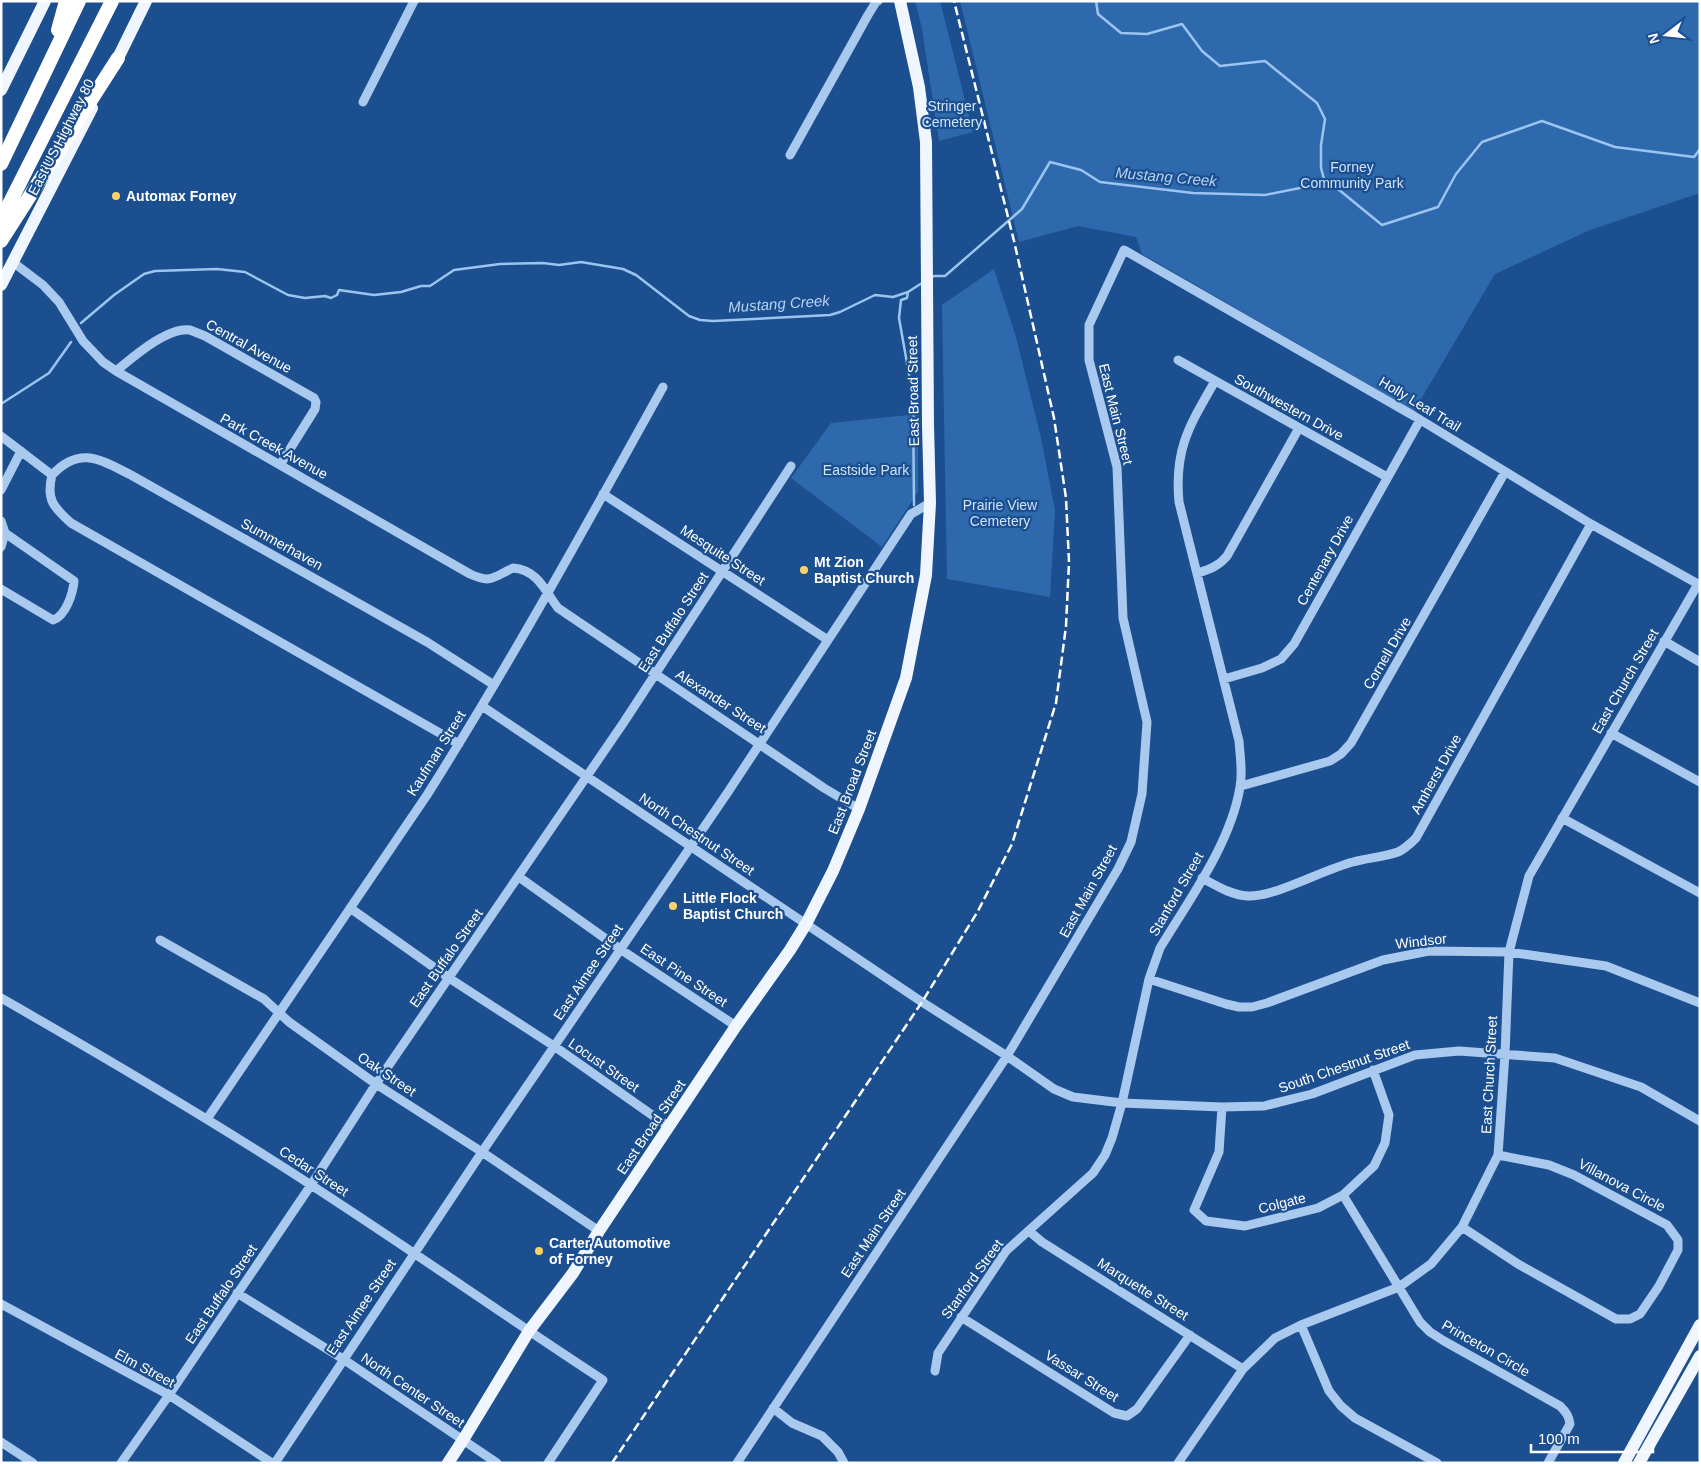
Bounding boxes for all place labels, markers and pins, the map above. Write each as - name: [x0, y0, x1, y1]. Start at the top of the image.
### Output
- place label: Automax Forney: [126, 188, 237, 204]
- marker: Automax Forney: [110, 190, 122, 202]
- place label: Mt Zion Baptist Church: [814, 554, 914, 586]
- marker: Mt Zion Baptist Church: [798, 564, 810, 576]
- place label: Little Flock Baptist Church: [683, 890, 783, 922]
- marker: Little Flock Baptist Church: [667, 900, 679, 912]
- place label: Carter Automotive of Forney: [549, 1235, 671, 1267]
- marker: Carter Automotive of Forney: [533, 1245, 545, 1257]

